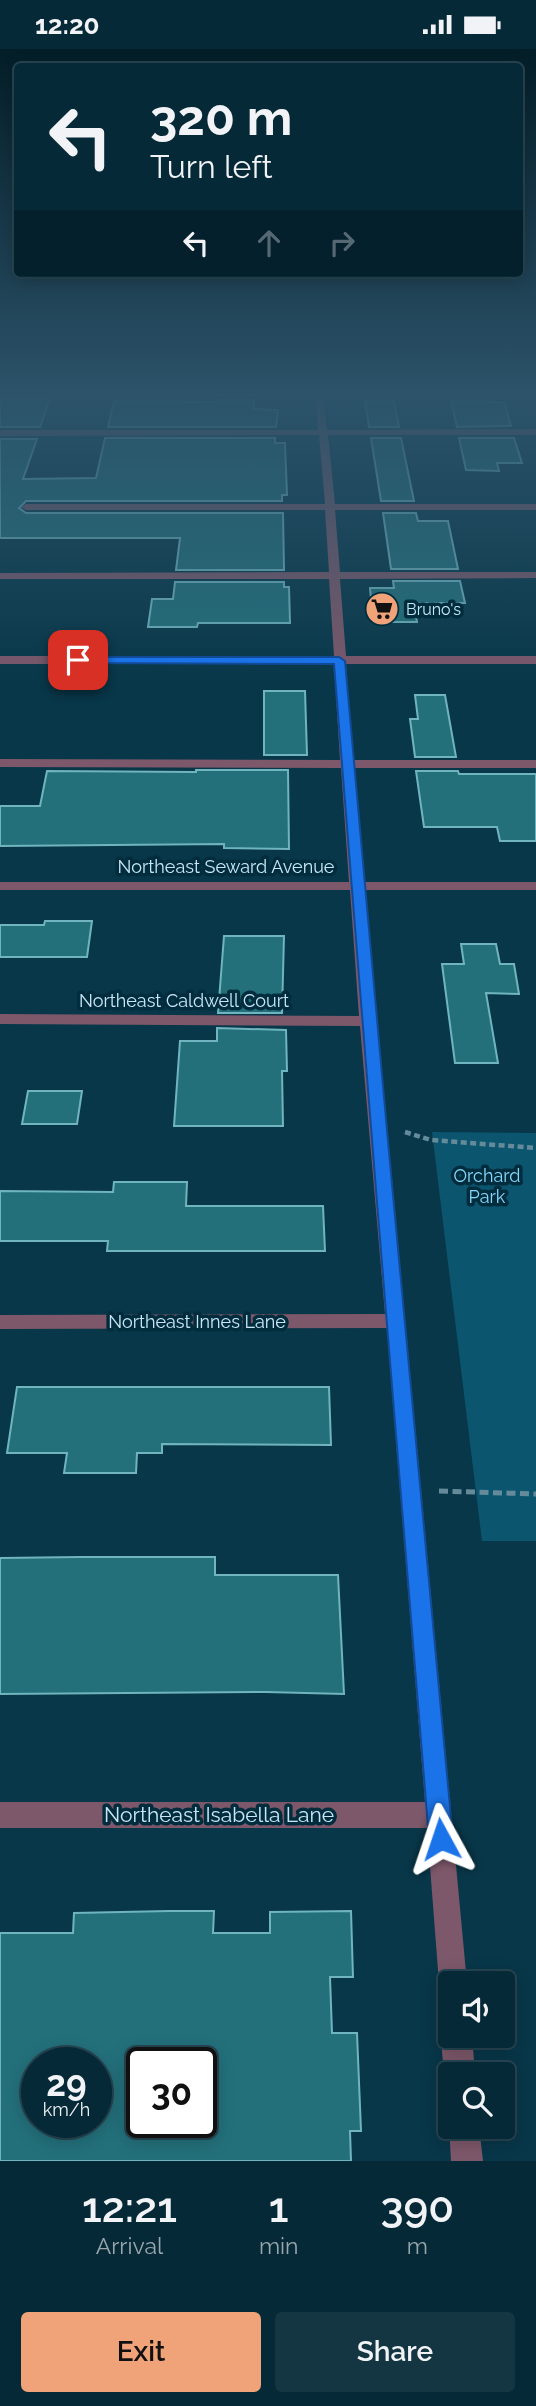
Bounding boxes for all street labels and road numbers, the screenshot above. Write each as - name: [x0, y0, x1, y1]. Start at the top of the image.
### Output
- street label: Northeast Seward Avenue: [118, 856, 335, 877]
- street label: Northeast Caldwell Court: [79, 990, 289, 1011]
- street label: Northeast Innes Lane: [108, 1311, 286, 1332]
- street label: Northeast Isabella Lane: [104, 1802, 334, 1827]

